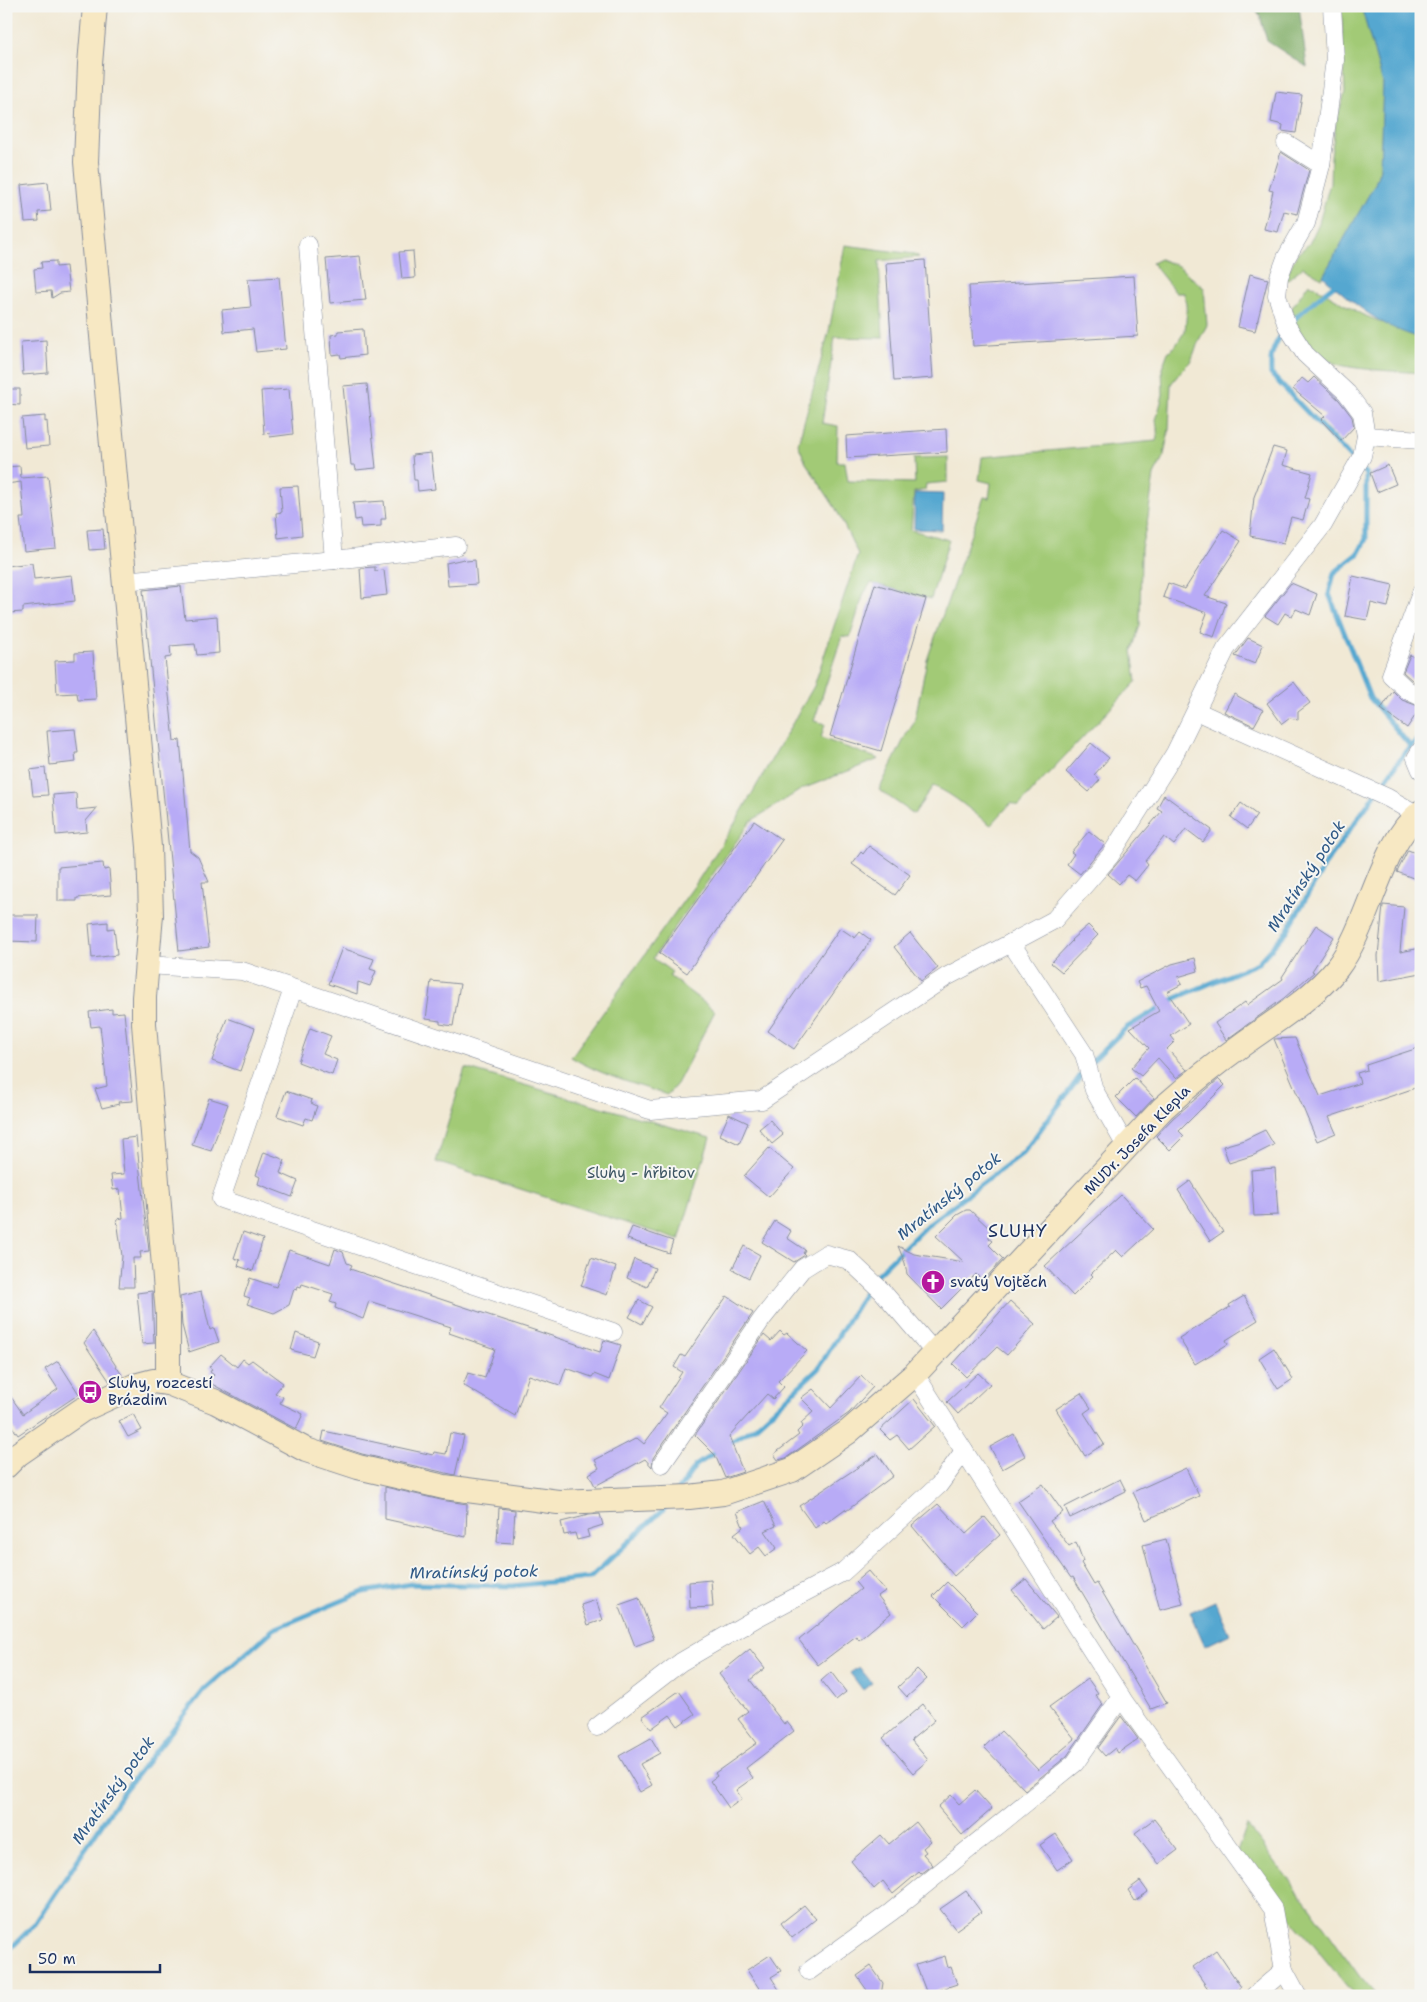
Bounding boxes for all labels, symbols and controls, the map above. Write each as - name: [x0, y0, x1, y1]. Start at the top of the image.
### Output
- water label: Mratínský potok: [1262, 816, 1350, 936]
- street label: MUDr. Josefa Klepla: [1079, 1080, 1195, 1199]
- water label: Mratínský potok: [892, 1147, 1006, 1245]
- park label: Sluhy - hřbitov: [587, 1163, 695, 1183]
- district label: SLUHY: [988, 1219, 1048, 1243]
- church icon: svatý Vojtěch: [920, 1269, 946, 1295]
- place label: svatý Vojtěch: [950, 1272, 1047, 1292]
- place label: Sluhy, rozcestí Brázdim: [108, 1373, 213, 1410]
- bus stop icon: Sluhy, rozcestí Brázdim: [77, 1379, 103, 1405]
- water label: Mratínský potok: [410, 1560, 538, 1584]
- water label: Mratínský potok: [67, 1732, 159, 1848]
- scale bar: [30, 1942, 160, 1974]
- text: 50 m: [38, 1949, 76, 1969]

